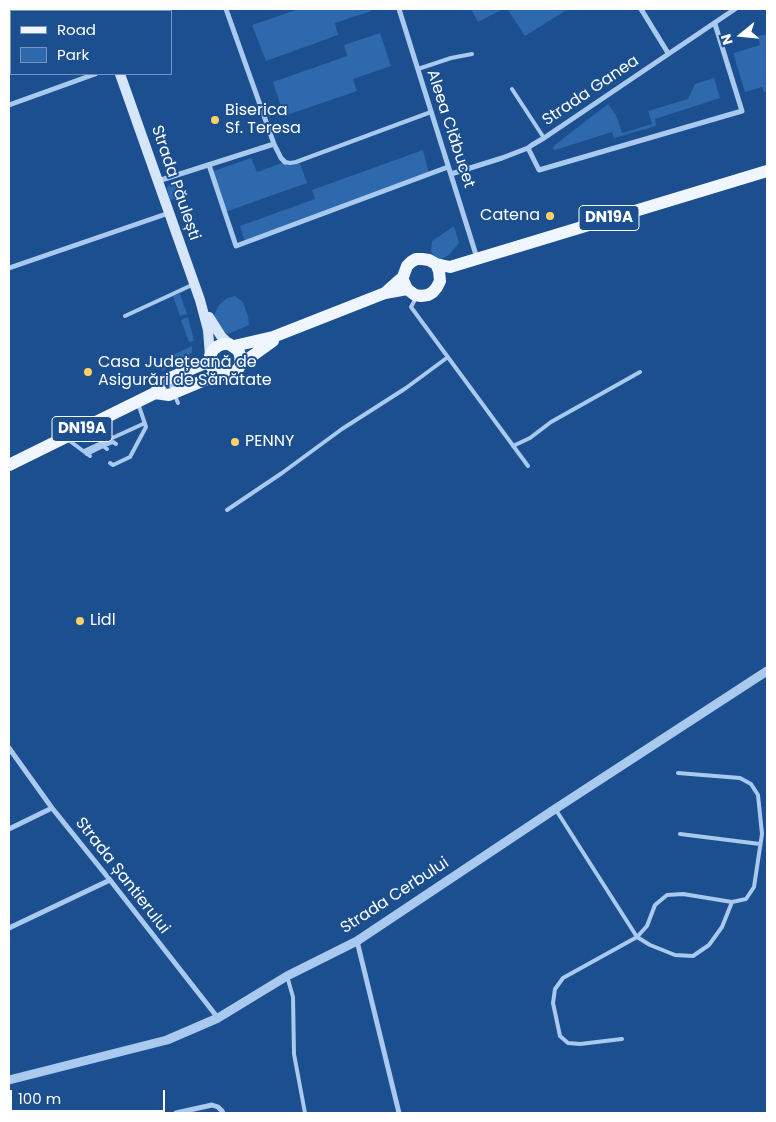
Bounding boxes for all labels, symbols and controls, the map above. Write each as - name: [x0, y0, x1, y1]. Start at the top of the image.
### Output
- legend: [10, 10, 172, 75]
- north arrow: [716, 10, 766, 60]
- text: Road: [57, 19, 96, 40]
- text: N: [716, 31, 738, 47]
- text: Park: [57, 44, 89, 65]
- street label: Strada Ganea: [539, 52, 643, 130]
- street label: Aleea Clăbucet: [422, 67, 478, 191]
- place label: Biserica Sf. Teresa: [225, 101, 301, 139]
- marker: Biserica Sf. Teresa: [209, 114, 221, 126]
- street label: Strada Păulești: [146, 123, 204, 243]
- place label: Catena: [480, 206, 540, 226]
- road number: DN19A: [579, 206, 639, 230]
- marker: Catena: [544, 210, 556, 222]
- place label: Casa Județeană de Asigurări de Sănătate: [98, 353, 272, 391]
- marker: Casa Județeană de Asigurări de Sănătate: [82, 366, 94, 378]
- road number: DN19A: [52, 416, 112, 442]
- place label: PENNY: [245, 432, 294, 452]
- marker: PENNY: [229, 436, 241, 448]
- place label: Lidl: [90, 611, 116, 631]
- marker: Lidl: [74, 615, 86, 627]
- street label: Strada Șantierului: [71, 814, 173, 938]
- street label: Strada Cerbului: [337, 854, 453, 938]
- scale bar: [12, 1080, 168, 1112]
- text: 100 m: [18, 1088, 61, 1109]

